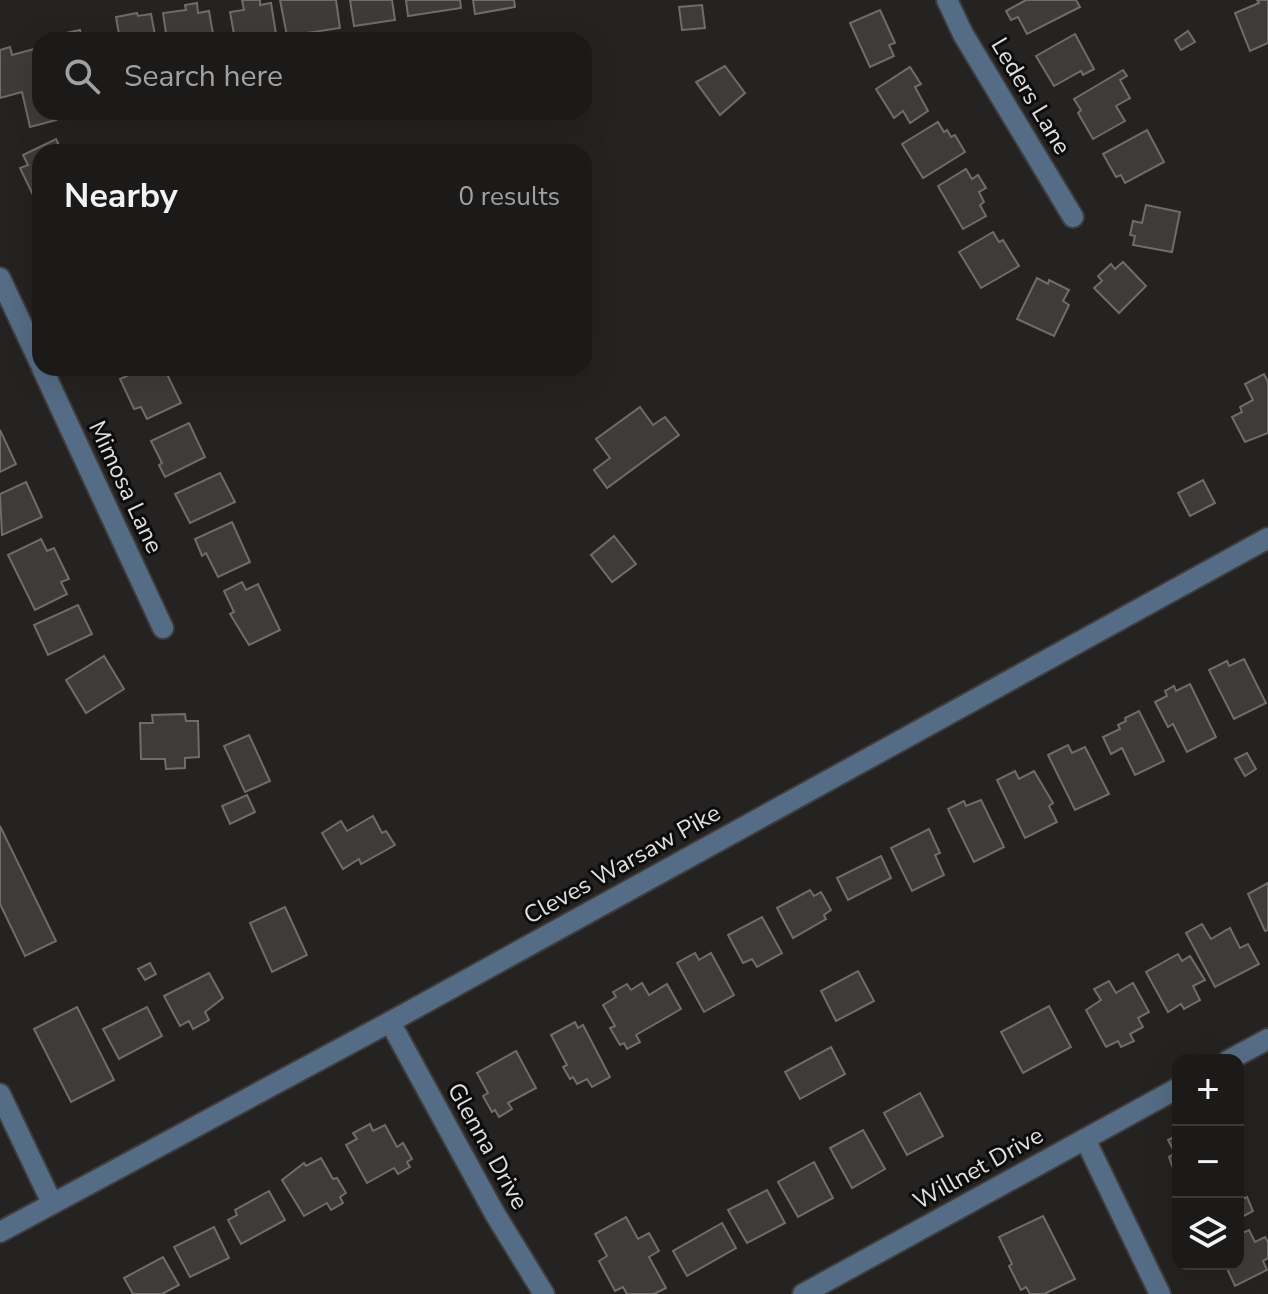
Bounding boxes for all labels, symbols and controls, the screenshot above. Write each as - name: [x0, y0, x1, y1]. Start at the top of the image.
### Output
- search box: [32, 32, 592, 120]
- street label: Leders Lane: [984, 32, 1078, 160]
- icon: search: [60, 54, 104, 98]
- text: Search here: [124, 56, 283, 97]
- text: Nearby: [64, 173, 178, 219]
- text: 0 results: [459, 179, 560, 214]
- street label: Mimosa Lane: [81, 416, 171, 558]
- street label: Cleves Warsaw Pike: [518, 797, 726, 931]
- map controls: [1172, 1054, 1244, 1270]
- button: +: [1172, 1054, 1244, 1126]
- street label: Glenna Drive: [440, 1077, 536, 1215]
- street label: Willnet Drive: [907, 1119, 1049, 1217]
- button: −: [1172, 1126, 1244, 1198]
- button: layers: [1172, 1198, 1244, 1270]

